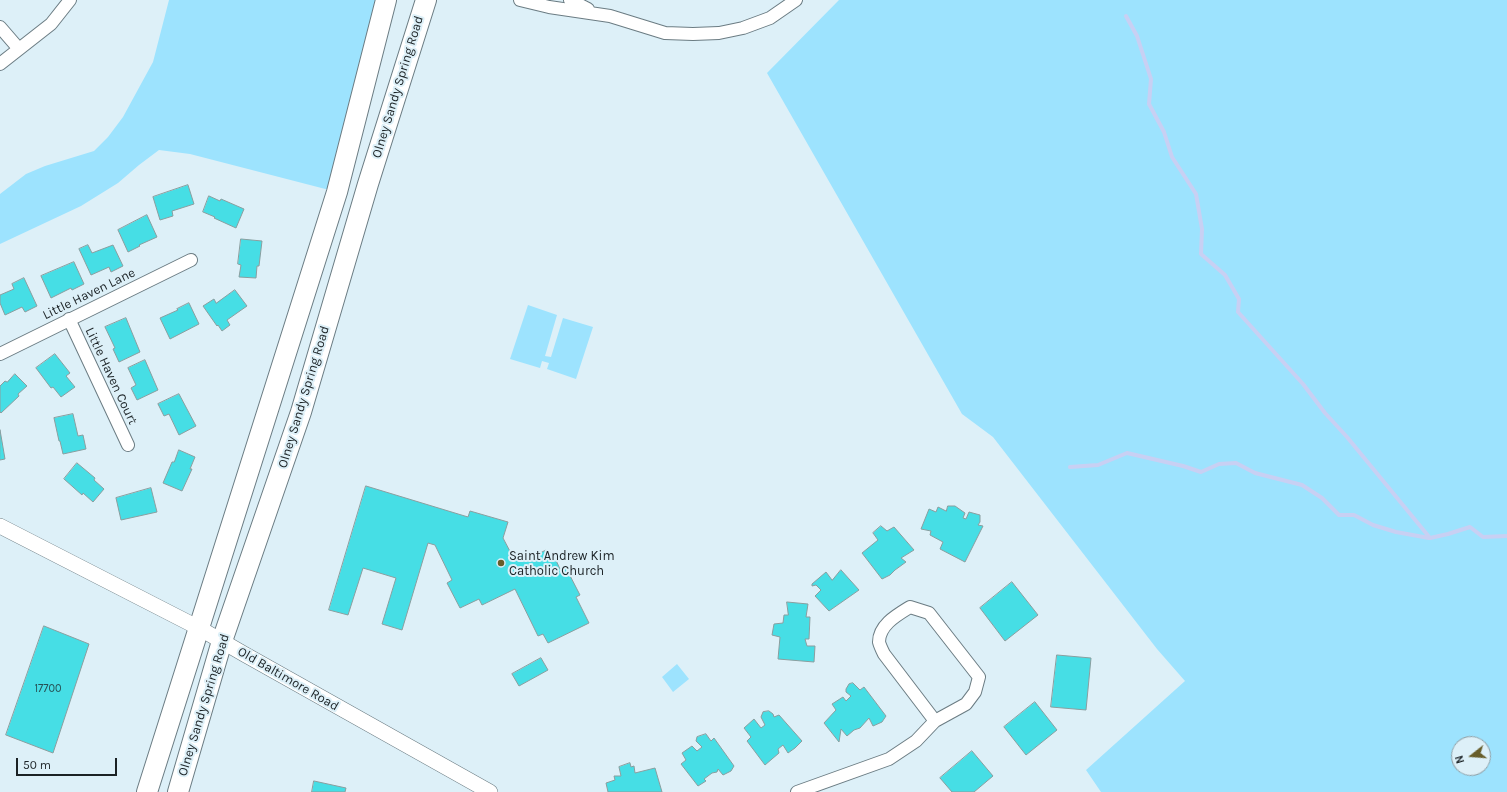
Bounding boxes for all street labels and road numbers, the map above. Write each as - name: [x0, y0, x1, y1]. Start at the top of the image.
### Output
- street label: Olney Sandy Spring Road: [369, 14, 427, 160]
- street label: Little Haven Lane: [40, 265, 138, 323]
- street label: Olney Sandy Spring Road: [275, 324, 333, 470]
- street label: Little Haven Court: [82, 325, 140, 427]
- street label: Olney Sandy Spring Road: [175, 632, 233, 778]
- street label: Old Baltimore Road: [235, 644, 341, 714]

